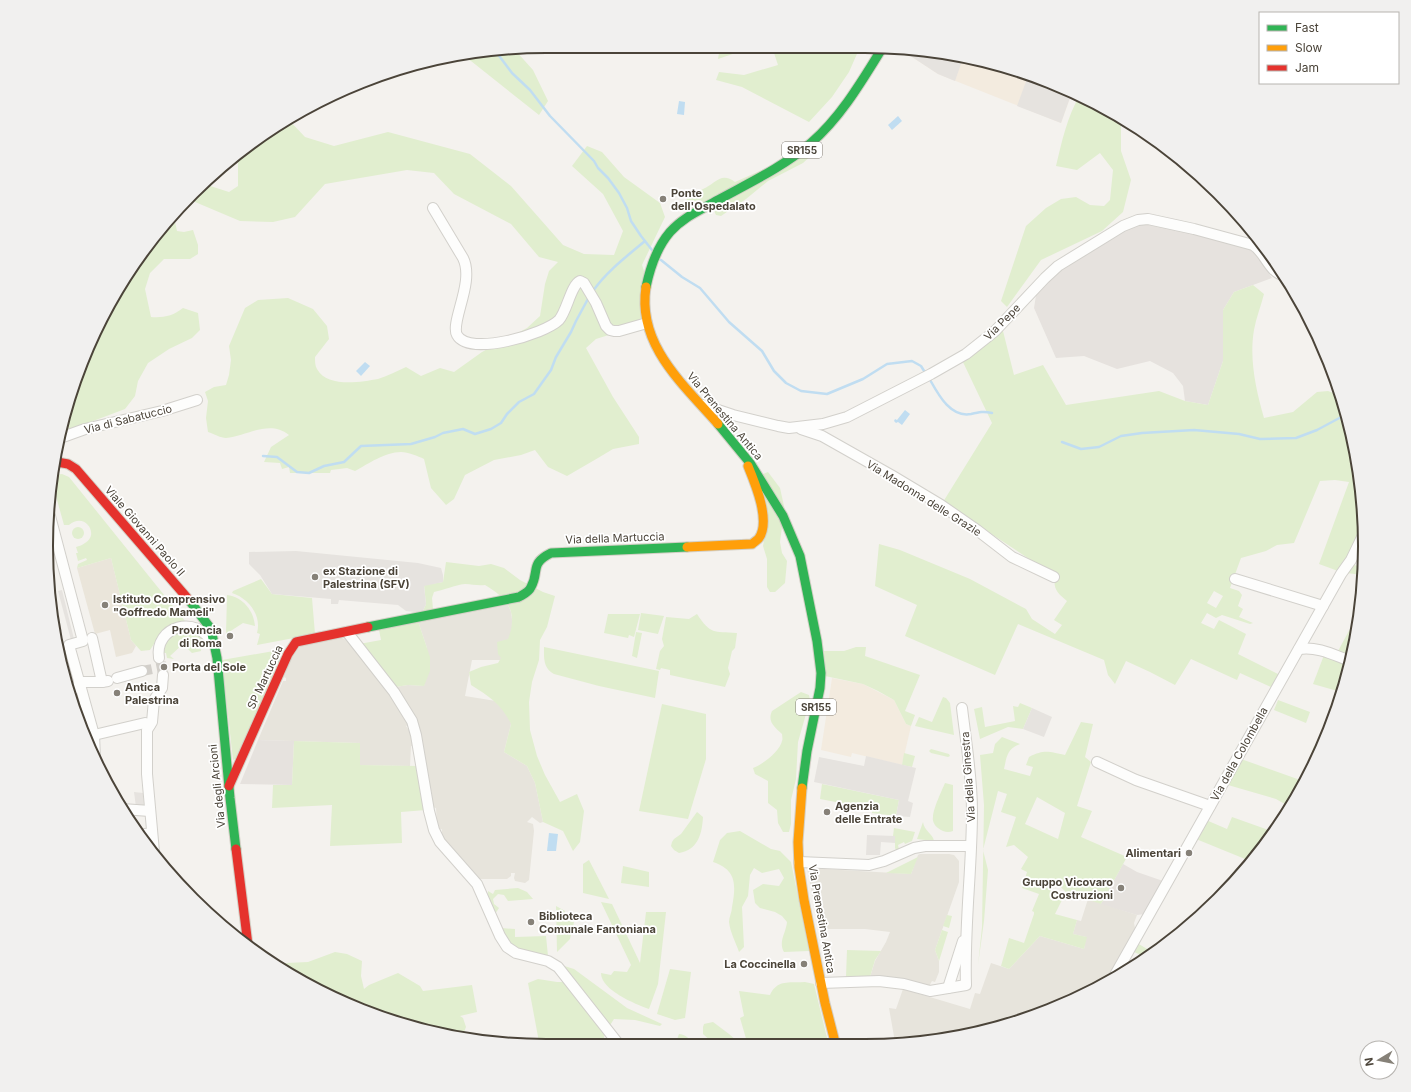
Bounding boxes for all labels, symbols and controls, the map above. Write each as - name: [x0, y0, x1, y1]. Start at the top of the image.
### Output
- legend: [1259, 12, 1399, 84]
- text: Fast: [1295, 20, 1319, 35]
- text: Slow: [1295, 40, 1323, 55]
- text: Jam: [1295, 60, 1319, 75]
- road number: SR155: [782, 142, 822, 158]
- place label: Ponte dell'Ospedalato: [671, 186, 756, 213]
- marker: Ponte dell'Ospedalato: [658, 194, 668, 204]
- street label: Via Pepe: [981, 301, 1023, 343]
- street label: Via Prenestina Antica: [684, 369, 766, 463]
- street label: Via di Sabatuccio: [83, 401, 174, 437]
- street label: Via Madonna delle Grazie: [864, 457, 984, 539]
- street label: Viale Giovanni Paolo II: [102, 483, 188, 579]
- street label: Via della Martuccia: [565, 529, 665, 547]
- place label: ex Stazione di Palestrina (SFV): [323, 564, 410, 591]
- marker: ex Stazione di Palestrina (SFV): [310, 572, 320, 582]
- place label: Istituto Comprensivo "Goffredo Mameli": [113, 592, 225, 619]
- marker: Istituto Comprensivo "Goffredo Mameli": [100, 600, 110, 610]
- place label: Provincia di Roma: [172, 623, 222, 650]
- marker: Provincia di Roma: [225, 631, 235, 641]
- street label: SP Martuccia: [244, 643, 286, 711]
- place label: Porta del Sole: [172, 660, 247, 674]
- marker: Porta del Sole: [159, 662, 169, 672]
- place label: Antica Palestrina: [125, 680, 179, 707]
- marker: Antica Palestrina: [112, 688, 122, 698]
- road number: SR155: [796, 699, 836, 715]
- street label: Via della Colombella: [1207, 704, 1271, 804]
- street label: Via della Ginestra: [958, 731, 978, 823]
- street label: Via degli Arcioni: [206, 743, 228, 829]
- place label: Agenzia delle Entrate: [835, 799, 903, 826]
- marker: Agenzia delle Entrate: [822, 807, 832, 817]
- place label: Alimentari: [1125, 846, 1181, 860]
- marker: Alimentari: [1184, 848, 1194, 858]
- street label: Via Prenestina Antica: [806, 863, 838, 975]
- place label: Gruppo Vicovaro Costruzioni: [1022, 875, 1113, 902]
- marker: Gruppo Vicovaro Costruzioni: [1116, 883, 1126, 893]
- place label: Biblioteca Comunale Fantoniana: [539, 909, 656, 936]
- marker: Biblioteca Comunale Fantoniana: [526, 917, 536, 927]
- place label: La Coccinella: [724, 957, 796, 971]
- marker: La Coccinella: [799, 959, 809, 969]
- north arrow: [1359, 1040, 1399, 1080]
- text: N: [1362, 1056, 1377, 1067]

